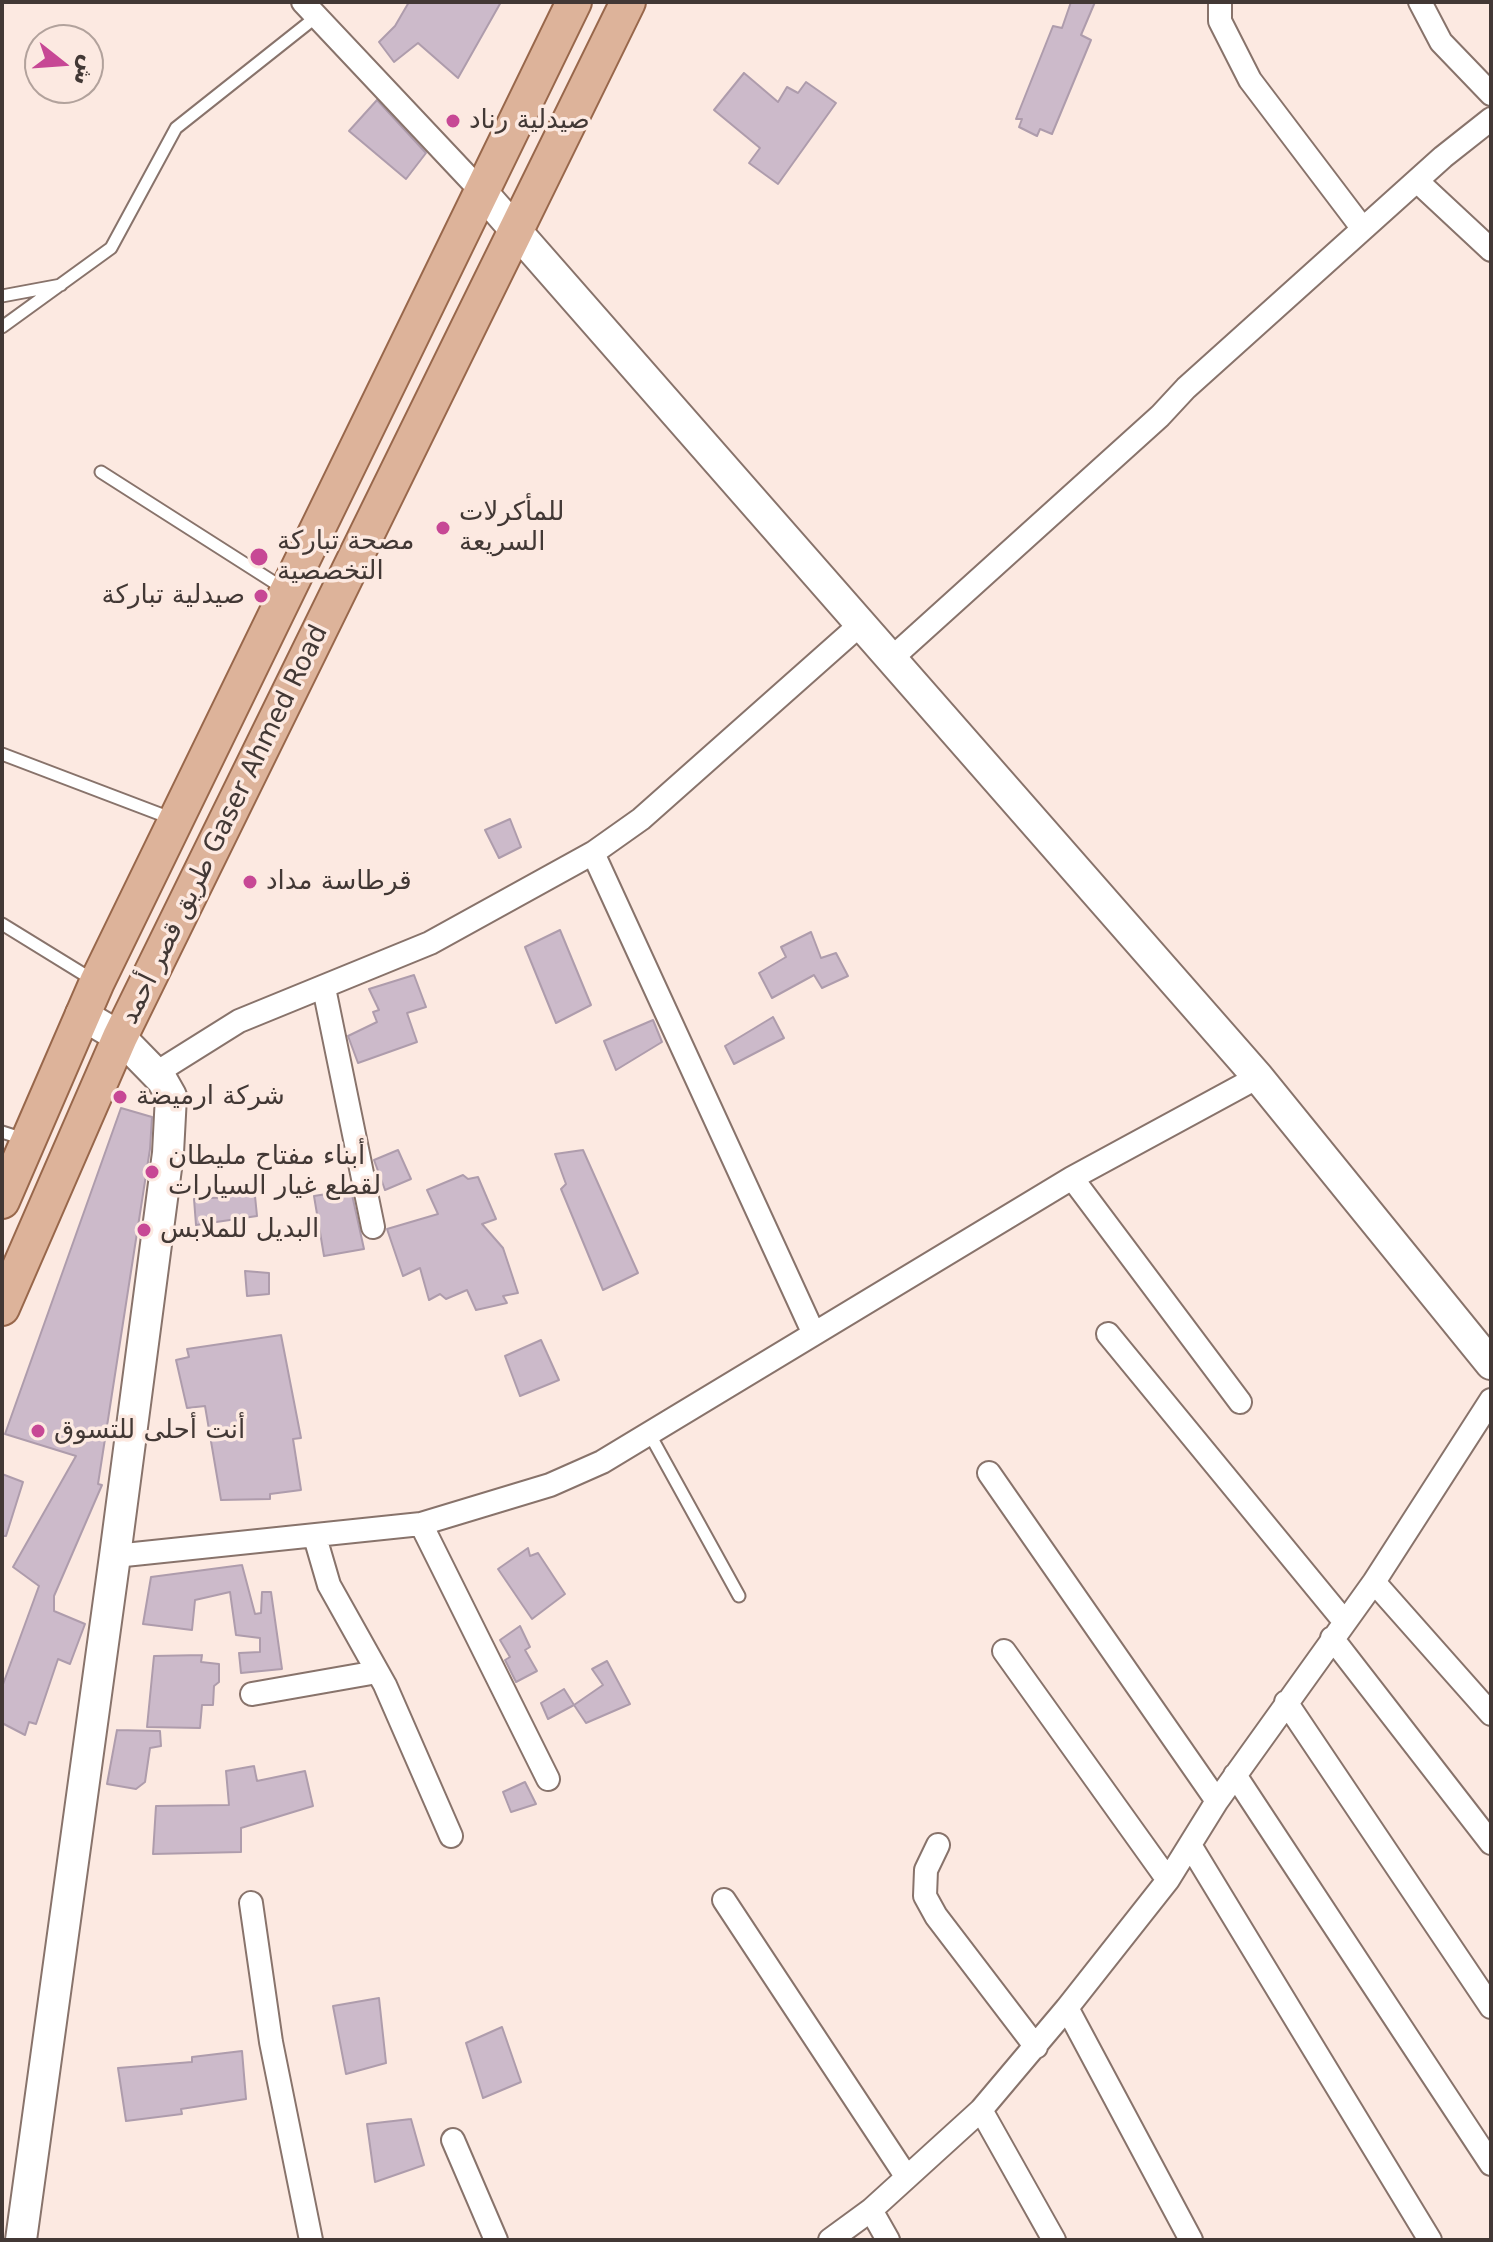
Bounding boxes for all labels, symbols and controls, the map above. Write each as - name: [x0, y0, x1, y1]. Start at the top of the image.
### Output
- north arrow: [24, 24, 104, 104]
- text: ش: [69, 52, 102, 89]
- place label: صيدلية رناد: [469, 105, 590, 137]
- marker: صيدلية رناد: [444, 112, 462, 130]
- place label: للمأكرلات السريعة: [459, 497, 565, 558]
- marker: للمأكرلات السريعة: [434, 519, 452, 537]
- place label: مصحة تباركة التخصصية: [277, 526, 414, 588]
- marker: مصحة تباركة التخصصية: [248, 546, 270, 568]
- place label: صيدلية تباركة: [102, 580, 245, 612]
- marker: صيدلية تباركة: [252, 587, 270, 605]
- street label: طريق قصر أحمد Gaser Ahmed Road: [114, 620, 336, 1030]
- place label: قرطاسة مداد: [266, 866, 412, 898]
- marker: قرطاسة مداد: [241, 873, 259, 891]
- place label: شركة ارميضة: [136, 1081, 285, 1113]
- marker: شركة ارميضة: [111, 1088, 129, 1106]
- place label: أبناء مفتاح مليطان لقطع غيار السيارات: [168, 1141, 381, 1202]
- marker: أبناء مفتاح مليطان لقطع غيار السيارات: [143, 1163, 161, 1181]
- place label: البديل للملابس: [160, 1214, 319, 1246]
- marker: البديل للملابس: [135, 1221, 153, 1239]
- place label: أنت أحلى للتسوق: [54, 1415, 245, 1447]
- marker: أنت أحلى للتسوق: [29, 1422, 47, 1440]

